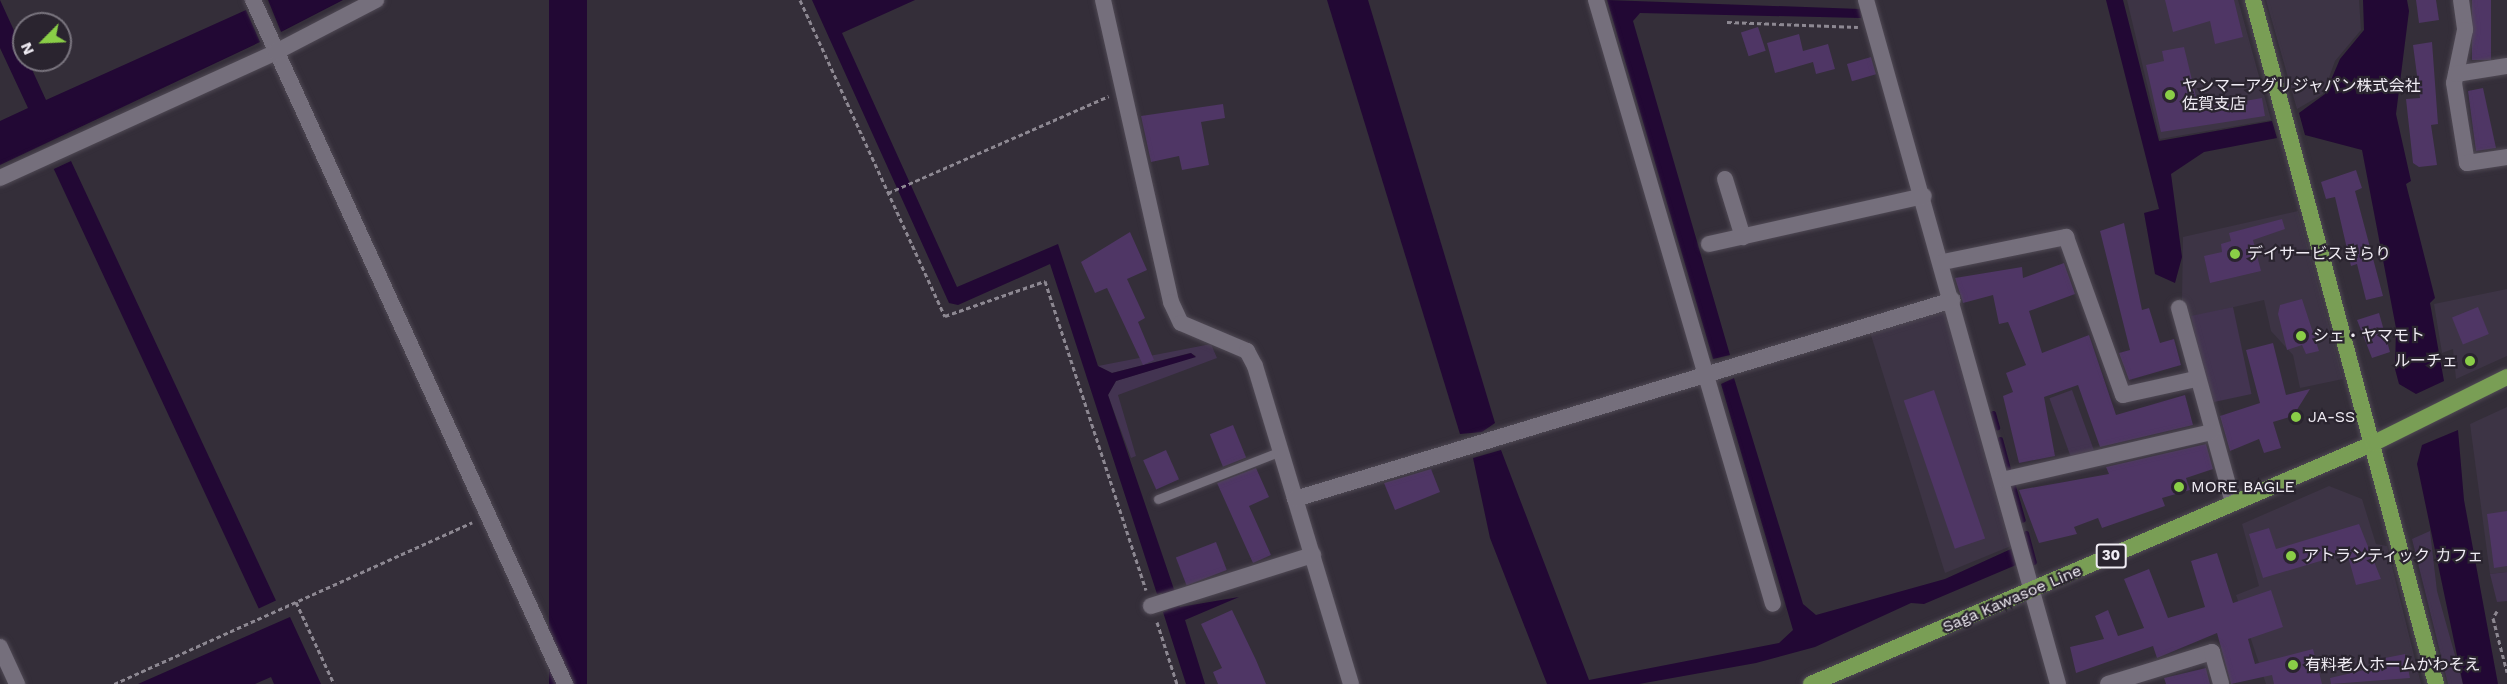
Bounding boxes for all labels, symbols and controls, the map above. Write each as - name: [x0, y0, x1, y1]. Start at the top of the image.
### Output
- north arrow: [12, 12, 72, 72]
- text: N: [16, 39, 38, 58]
- place label: ヤンマーアグリジャパン株式会社 佐賀支店: [2182, 76, 2422, 114]
- marker: ヤンマーアグリジャパン株式会社 佐賀支店: [2163, 88, 2177, 102]
- place label: デイサービスきらり: [2247, 244, 2391, 264]
- marker: デイサービスきらり: [2228, 247, 2242, 261]
- place label: シェ・ヤマモト: [2313, 326, 2425, 346]
- marker: シェ・ヤマモト: [2294, 329, 2308, 343]
- place label: ルーチェ: [2394, 351, 2458, 371]
- marker: ルーチェ: [2463, 354, 2477, 368]
- place label: JA-SS: [2308, 407, 2355, 427]
- marker: JA-SS: [2289, 410, 2303, 424]
- place label: MORE BAGLE: [2191, 477, 2295, 497]
- marker: MORE BAGLE: [2172, 480, 2186, 494]
- road number: 30: [2094, 544, 2128, 568]
- place label: アトランティック カフェ: [2303, 546, 2484, 566]
- marker: アトランティック カフェ: [2284, 549, 2298, 563]
- street label: Saga Kawasoe Line: [1940, 561, 2084, 637]
- place label: 有料老人ホームかわそえ: [2305, 655, 2481, 675]
- marker: 有料老人ホームかわそえ: [2286, 658, 2300, 672]

